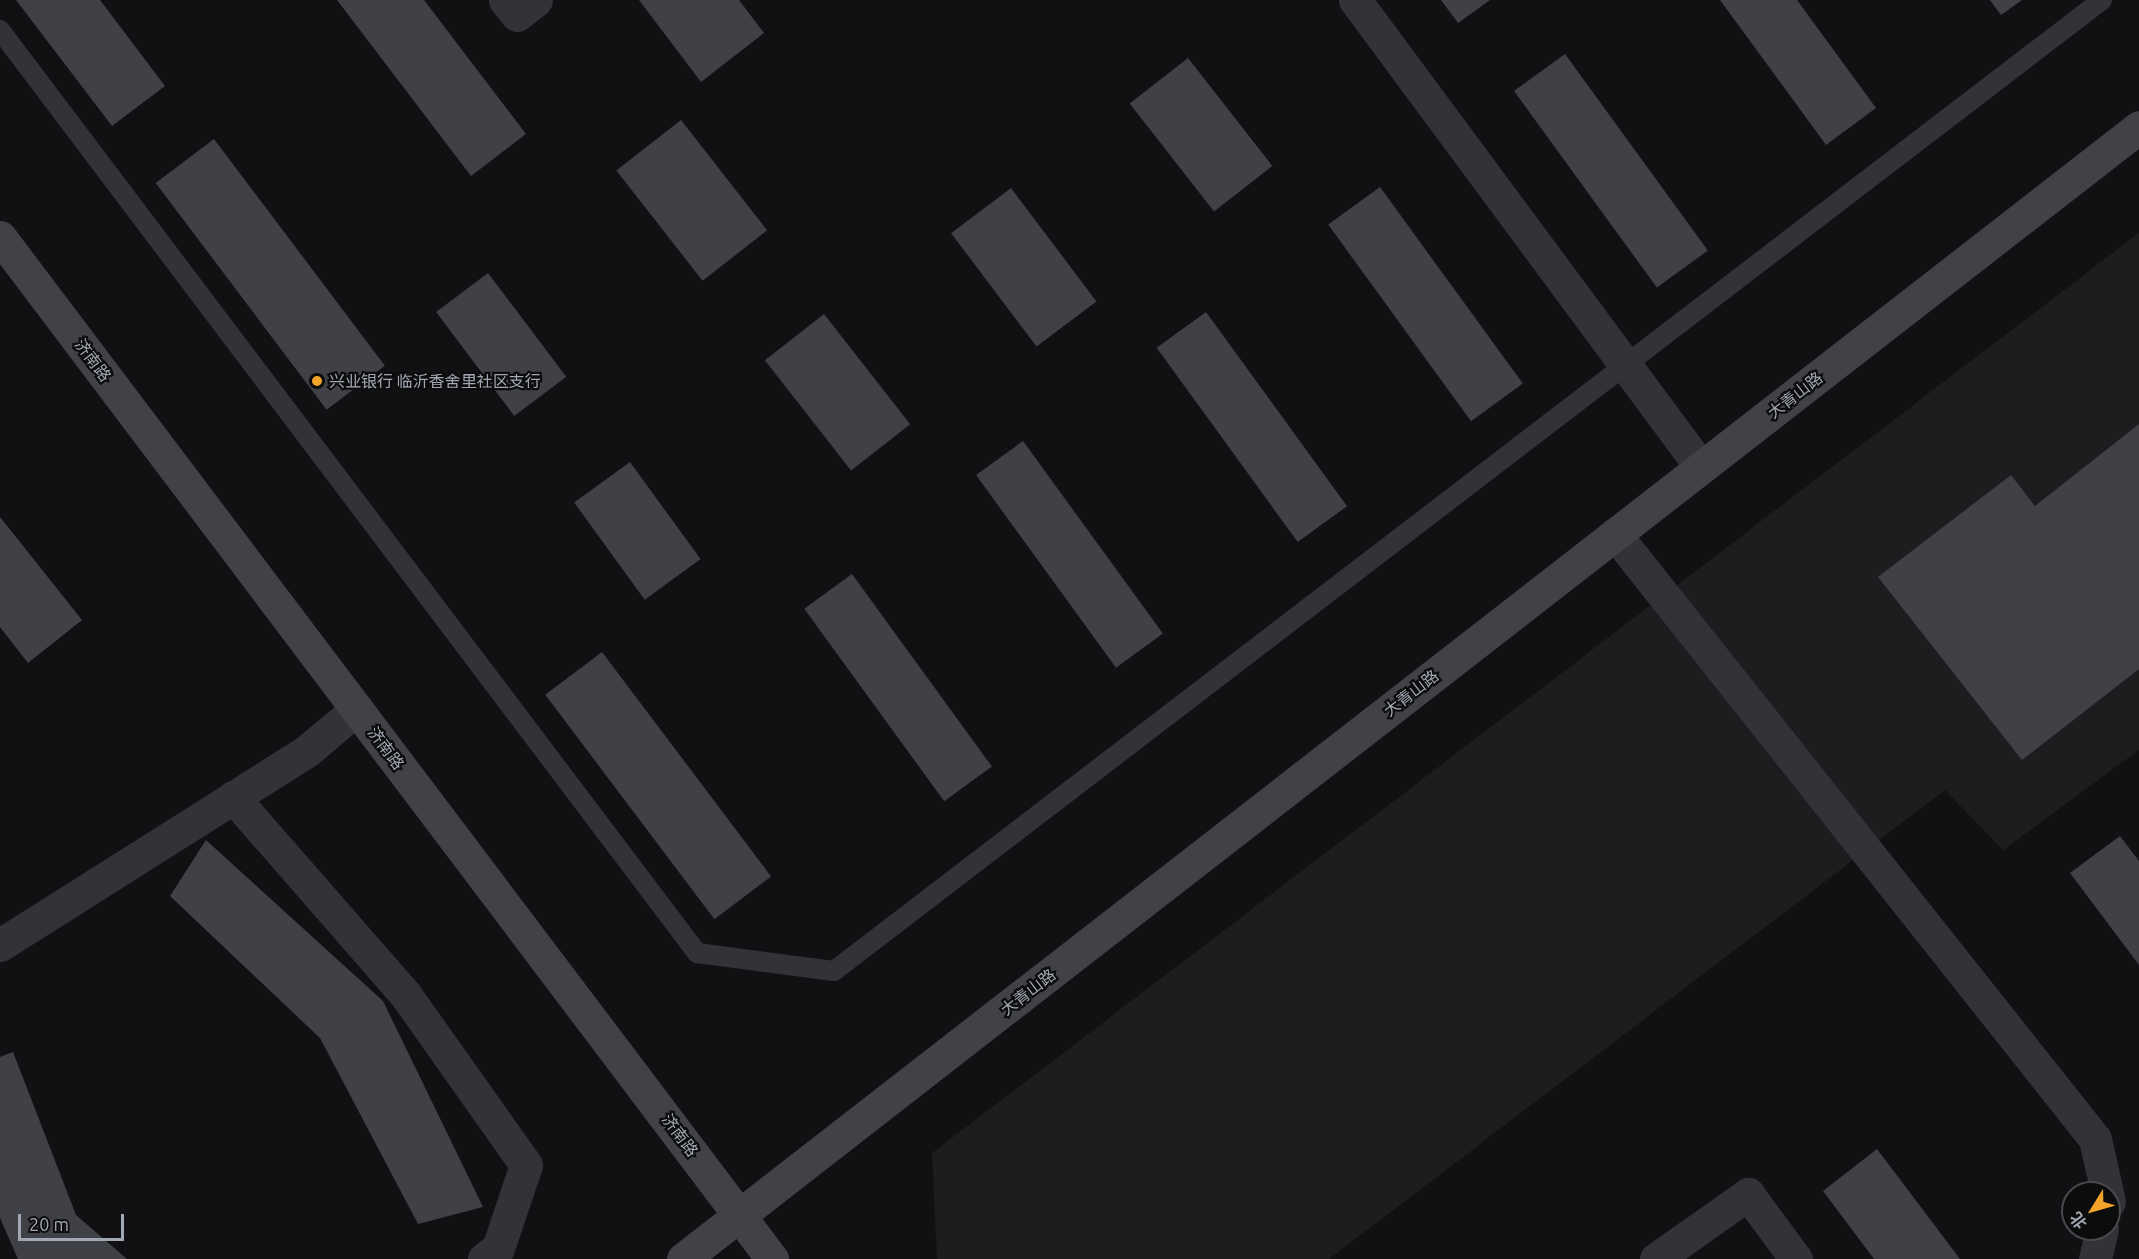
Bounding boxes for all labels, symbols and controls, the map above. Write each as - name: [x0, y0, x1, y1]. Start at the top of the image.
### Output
- street label: 济南路: [71, 335, 115, 385]
- street label: 大青山路: [1764, 368, 1826, 422]
- place label: 兴业银行 临沂香舍里社区支行: [329, 371, 541, 391]
- marker: 兴业银行 临沂香舍里社区支行: [310, 374, 324, 388]
- street label: 大青山路: [1380, 666, 1442, 720]
- street label: 济南路: [364, 723, 408, 773]
- street label: 大青山路: [997, 965, 1059, 1019]
- street label: 济南路: [658, 1110, 702, 1160]
- north arrow: [2061, 1181, 2121, 1241]
- scale bar: [21, 1202, 128, 1240]
- text: 北: [2066, 1209, 2090, 1232]
- text: 20 m: [29, 1214, 69, 1234]

